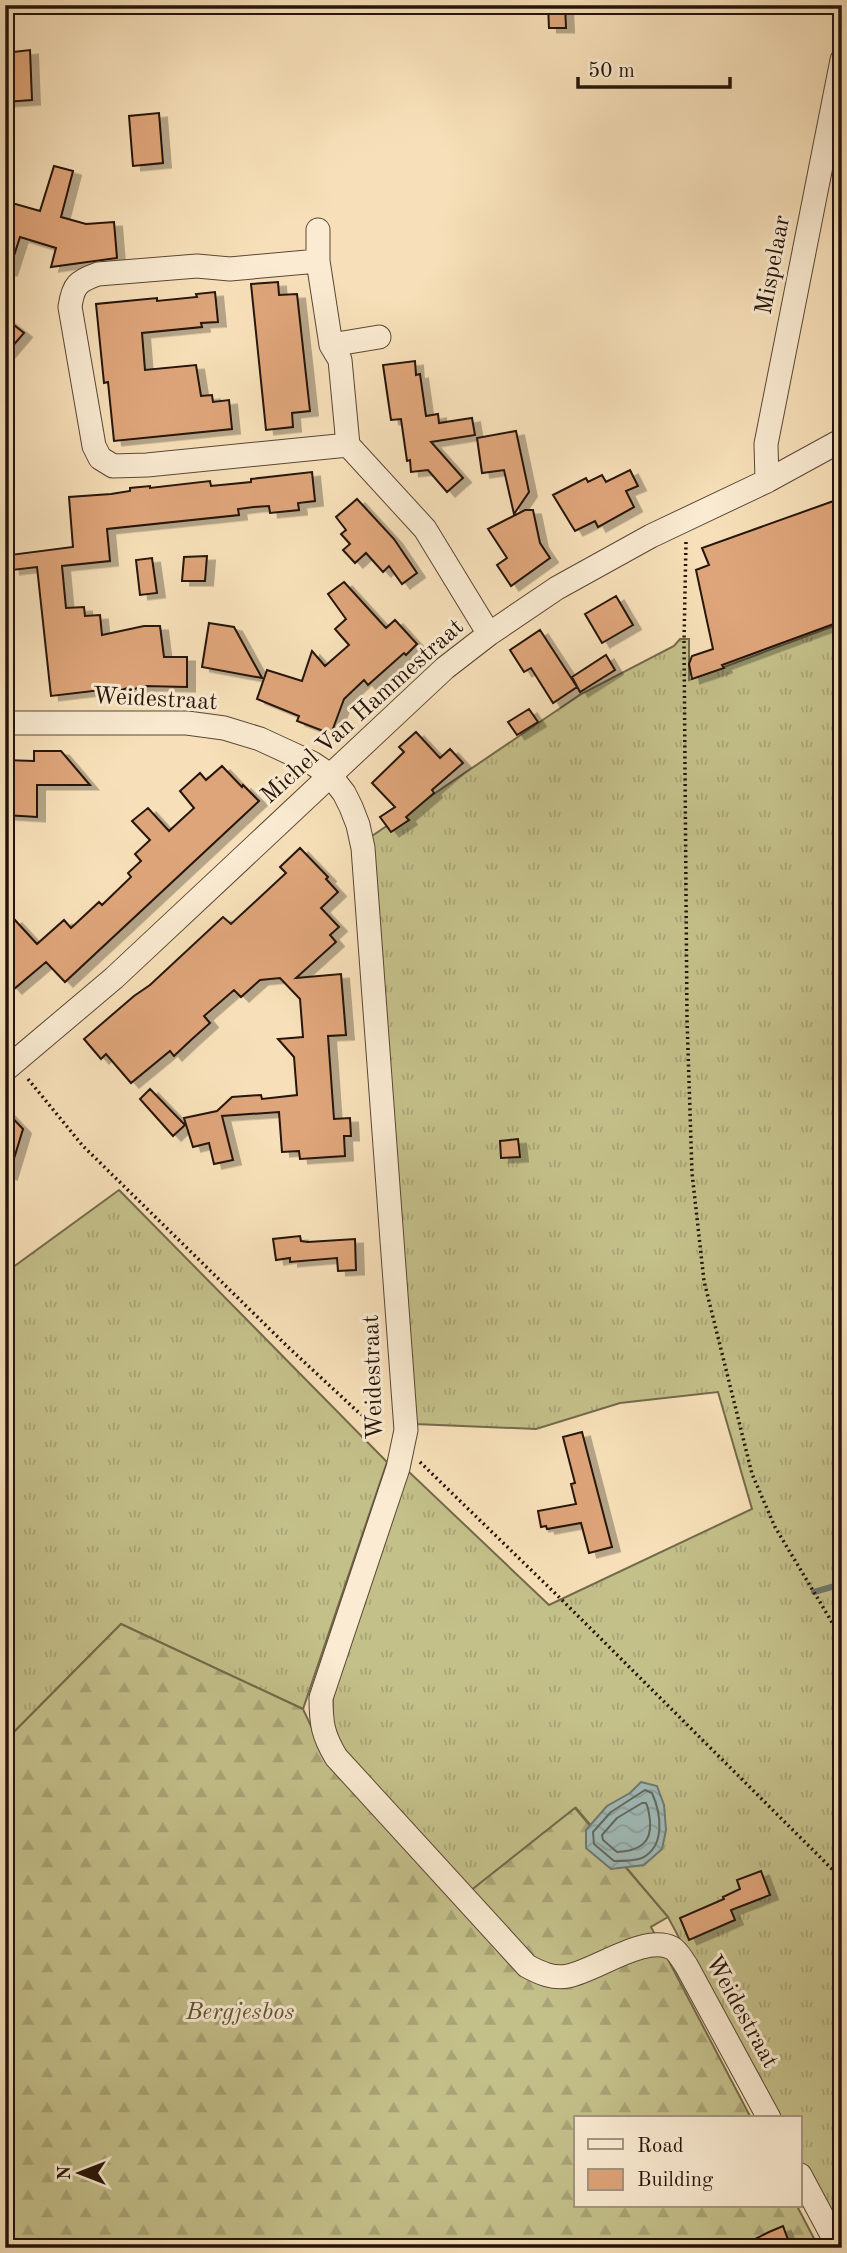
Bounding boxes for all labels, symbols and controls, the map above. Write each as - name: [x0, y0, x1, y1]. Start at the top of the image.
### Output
- scale bar: [578, 46, 730, 90]
- text: 50 m: [588, 61, 635, 82]
- street label: Mispelaar: [753, 213, 795, 317]
- street label: Michel Van Hammestraat: [257, 615, 469, 809]
- street label: Weidestraat: [92, 685, 218, 715]
- street label: Weidestraat: [360, 1314, 388, 1440]
- street label: Weidestraat: [700, 1951, 782, 2073]
- park label: Bergjesbos: [185, 2001, 294, 2025]
- legend: [574, 2116, 802, 2208]
- text: Road: [637, 2136, 684, 2157]
- north arrow: [46, 2138, 116, 2208]
- text: N: [56, 2165, 75, 2180]
- text: Building: [637, 2170, 714, 2191]

